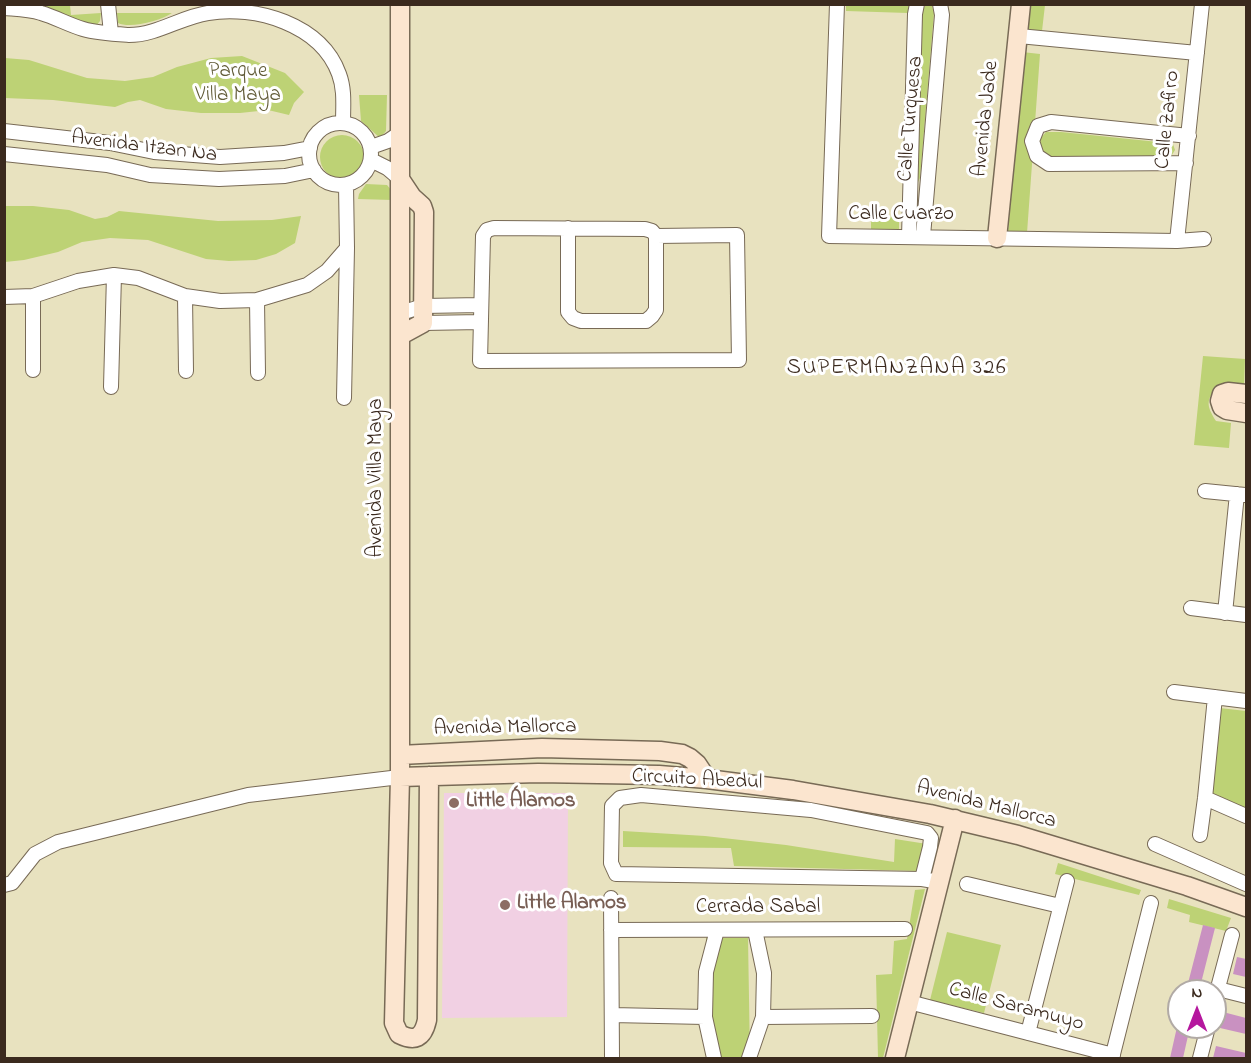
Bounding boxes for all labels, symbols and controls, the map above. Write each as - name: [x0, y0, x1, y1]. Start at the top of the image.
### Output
- street label: Calle Turquesa: [894, 55, 930, 183]
- park label: Parque Villa Maya: [195, 60, 281, 110]
- street label: Avenida Jade: [968, 60, 1006, 178]
- street label: Calle Zafiro: [1151, 70, 1187, 170]
- street label: Avenida Itzan Na: [70, 127, 218, 169]
- street label: Calle Cuarzo: [848, 203, 954, 229]
- district label: SUPERMANZANA 326: [787, 356, 1007, 382]
- street label: Avenida Villa Maya: [365, 398, 391, 558]
- street label: Avenida Mallorca: [433, 715, 577, 743]
- street label: Circuito Abedul: [631, 765, 763, 797]
- street label: Avenida Mallorca: [914, 776, 1058, 836]
- place label: Little Álamos: [466, 790, 576, 816]
- marker: Little Álamos: [447, 796, 461, 810]
- place label: Little Alamos: [517, 892, 627, 918]
- street label: Cerrada Sabal: [696, 896, 820, 922]
- marker: Little Alamos: [498, 898, 512, 912]
- street label: Calle Saramuyo: [946, 978, 1086, 1038]
- north arrow: [1167, 979, 1227, 1039]
- text: N: [1192, 981, 1202, 1005]

